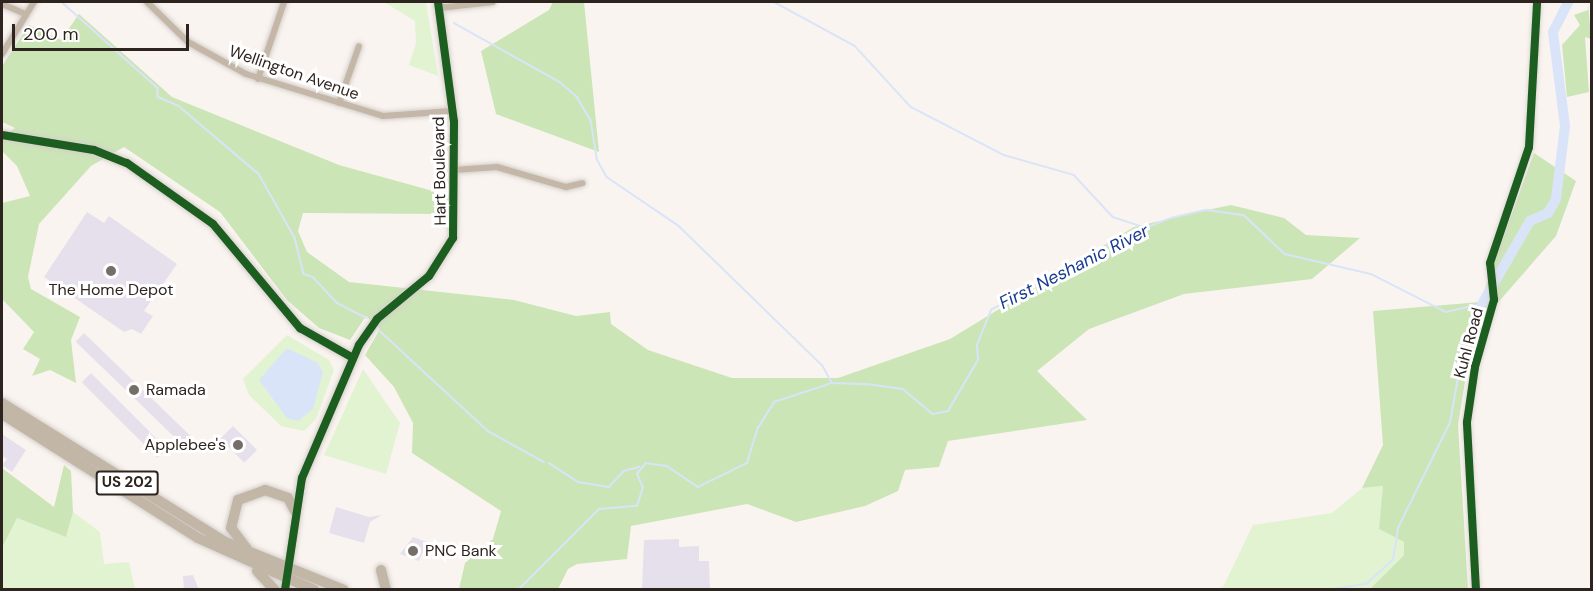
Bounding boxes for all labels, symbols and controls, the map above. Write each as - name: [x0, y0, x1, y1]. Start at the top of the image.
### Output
- scale bar: [15, 12, 192, 50]
- text: 200 m: [23, 22, 79, 46]
- street label: Wellington Avenue: [226, 42, 362, 104]
- street label: Hart Boulevard: [429, 116, 451, 226]
- water label: First Neshanic River: [996, 220, 1152, 314]
- marker: The Home Depot: [104, 264, 118, 278]
- place label: The Home Depot: [48, 280, 174, 300]
- street label: Kuhl Road: [1450, 305, 1488, 381]
- place label: Ramada: [146, 380, 206, 400]
- marker: Ramada: [127, 383, 141, 397]
- place label: Applebee's: [145, 435, 226, 455]
- marker: Applebee's: [231, 438, 245, 452]
- road number: US 202: [96, 471, 158, 495]
- place label: PNC Bank: [425, 541, 497, 561]
- marker: PNC Bank: [406, 544, 420, 558]

